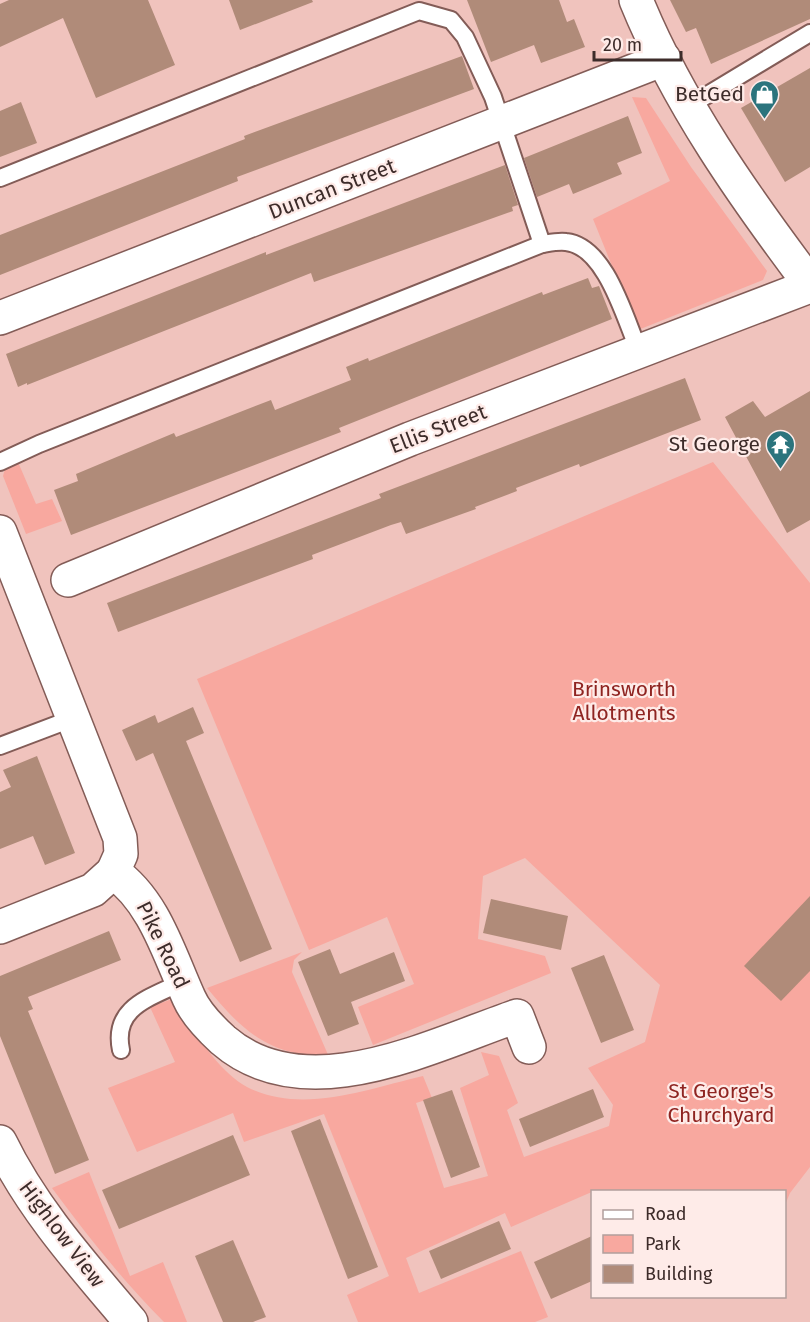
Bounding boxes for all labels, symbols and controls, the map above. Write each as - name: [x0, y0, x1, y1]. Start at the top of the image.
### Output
- scale bar: [594, 24, 681, 62]
- text: 20 m: [603, 34, 642, 56]
- shop icon: BetGed: [749, 78, 781, 120]
- place label: BetGed: [675, 81, 744, 107]
- street label: Duncan Street: [265, 153, 400, 225]
- street label: Ellis Street: [386, 398, 490, 459]
- temple icon: St George: [765, 428, 797, 470]
- place label: St George: [669, 431, 760, 457]
- park label: Brinsworth Allotments: [572, 676, 676, 726]
- street label: Pike Road: [131, 897, 195, 993]
- park label: St George's Churchyard: [667, 1078, 775, 1128]
- street label: Highlow View: [14, 1176, 110, 1292]
- legend: [591, 1190, 786, 1298]
- text: Road: [645, 1203, 687, 1225]
- text: Park: [645, 1233, 681, 1255]
- text: Building: [645, 1263, 713, 1285]

